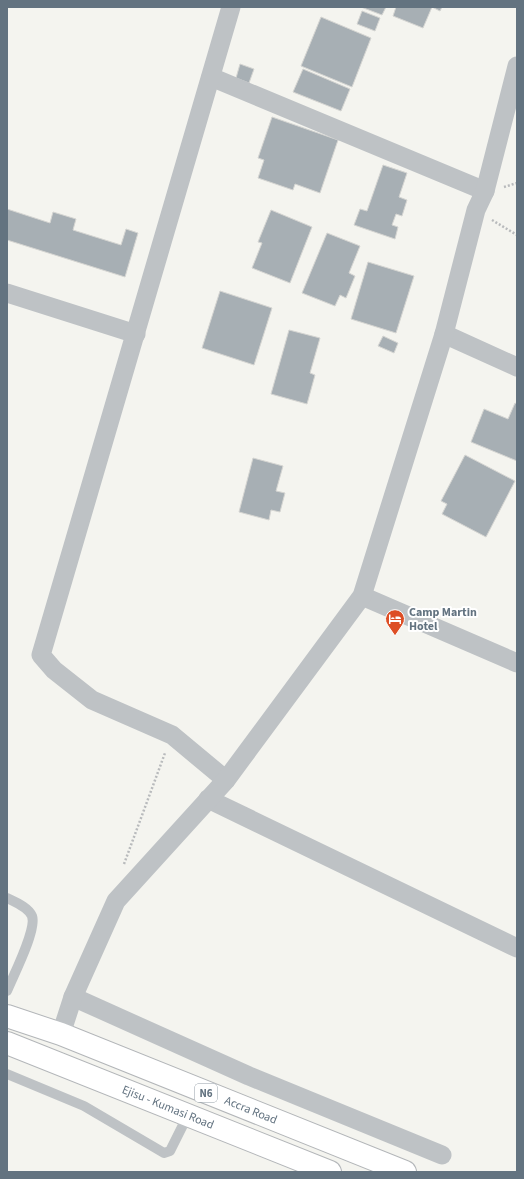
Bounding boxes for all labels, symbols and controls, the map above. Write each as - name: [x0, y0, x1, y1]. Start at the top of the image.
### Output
- place label: Camp Martin Hotel: [409, 604, 477, 635]
- hotel icon: Camp Martin Hotel: [384, 608, 406, 636]
- street label: Ejisu - Kumasi Road: [119, 1081, 216, 1134]
- road number: N6: [195, 1084, 217, 1102]
- street label: Accra Road: [222, 1092, 280, 1129]

